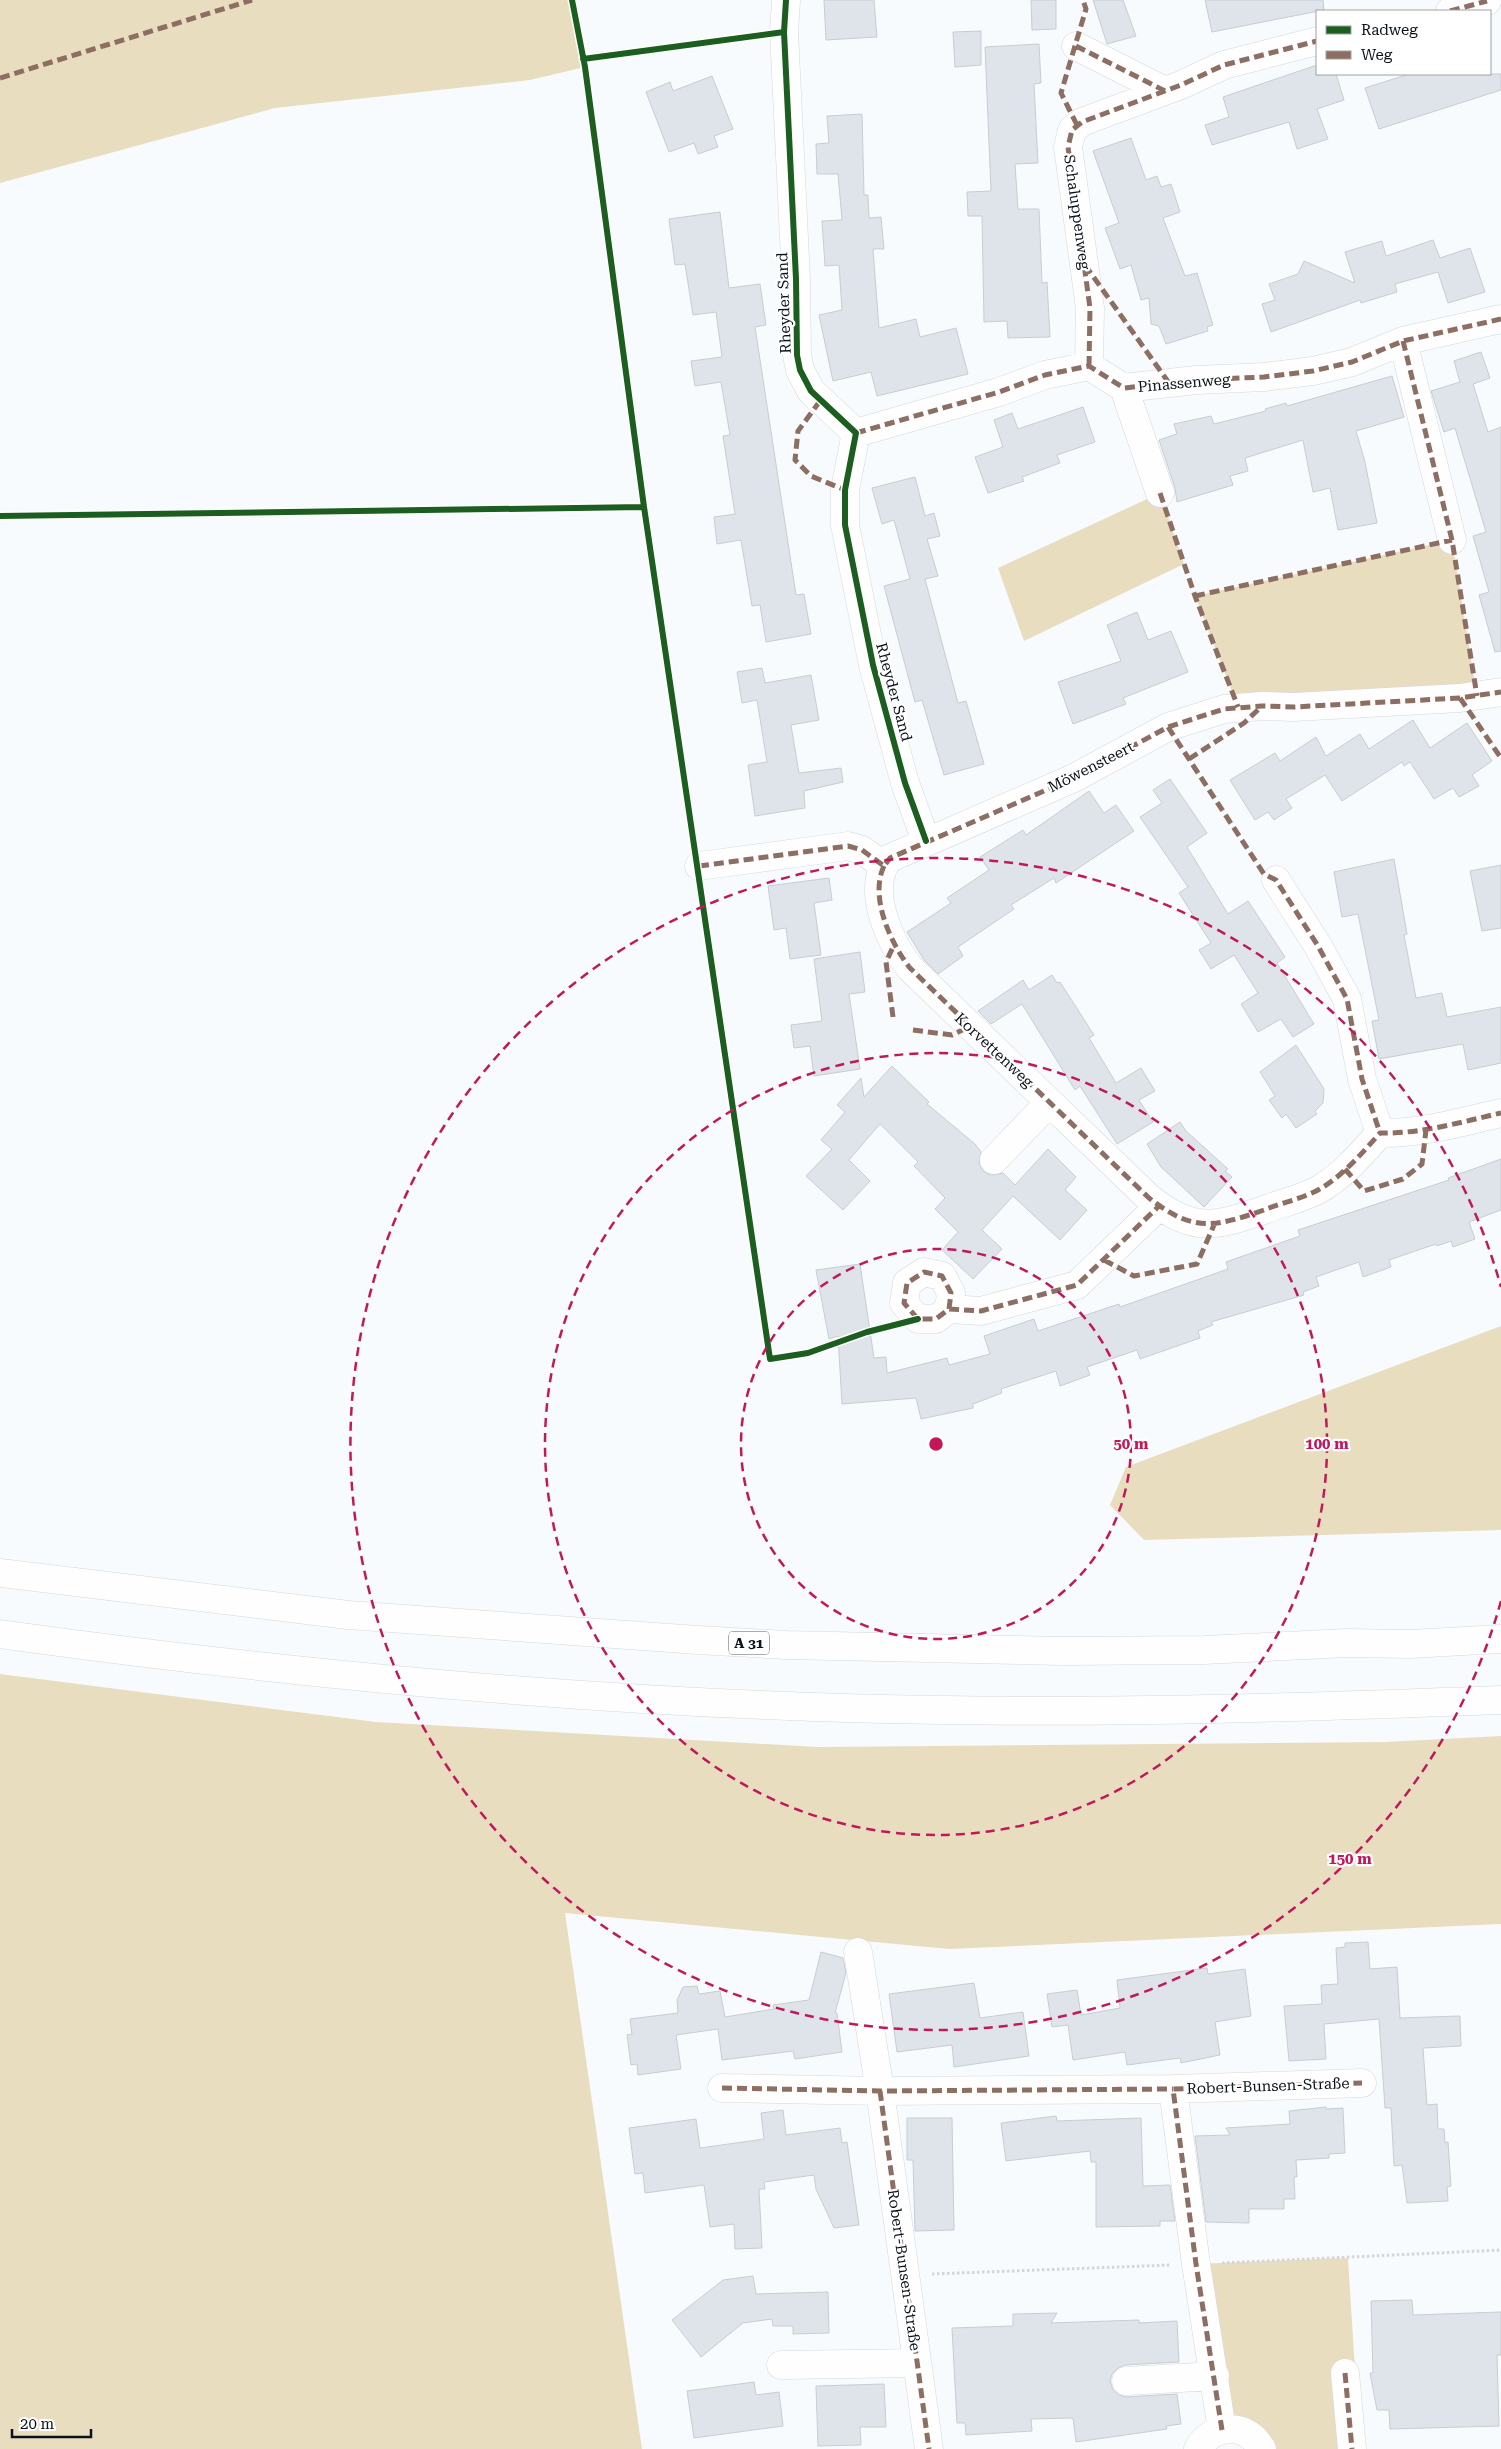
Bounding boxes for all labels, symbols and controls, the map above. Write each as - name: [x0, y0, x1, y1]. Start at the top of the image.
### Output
- legend: [1316, 10, 1491, 75]
- text: Radweg: [1361, 21, 1418, 39]
- text: Weg: [1361, 46, 1393, 64]
- street label: Schaluppenweg: [1060, 153, 1094, 271]
- street label: Rheyder Sand: [773, 252, 795, 354]
- street label: Pinassenweg: [1137, 370, 1232, 396]
- street label: Rheyder Sand: [872, 641, 916, 744]
- street label: Möwensteert: [1045, 737, 1137, 796]
- street label: Korvettenweg: [951, 1009, 1037, 1091]
- centre of rings: [927, 1435, 945, 1453]
- text: 50 m: [1113, 1435, 1149, 1453]
- text: 100 m: [1305, 1435, 1349, 1453]
- road number: A 31: [729, 1632, 769, 1655]
- text: 150 m: [1328, 1850, 1372, 1868]
- street label: Robert-Bunsen-Straße: [1186, 2074, 1350, 2098]
- street label: Robert-Bunsen-Straße: [884, 2188, 924, 2352]
- scale bar: [12, 2406, 91, 2438]
- text: 20 m: [20, 2415, 55, 2433]

